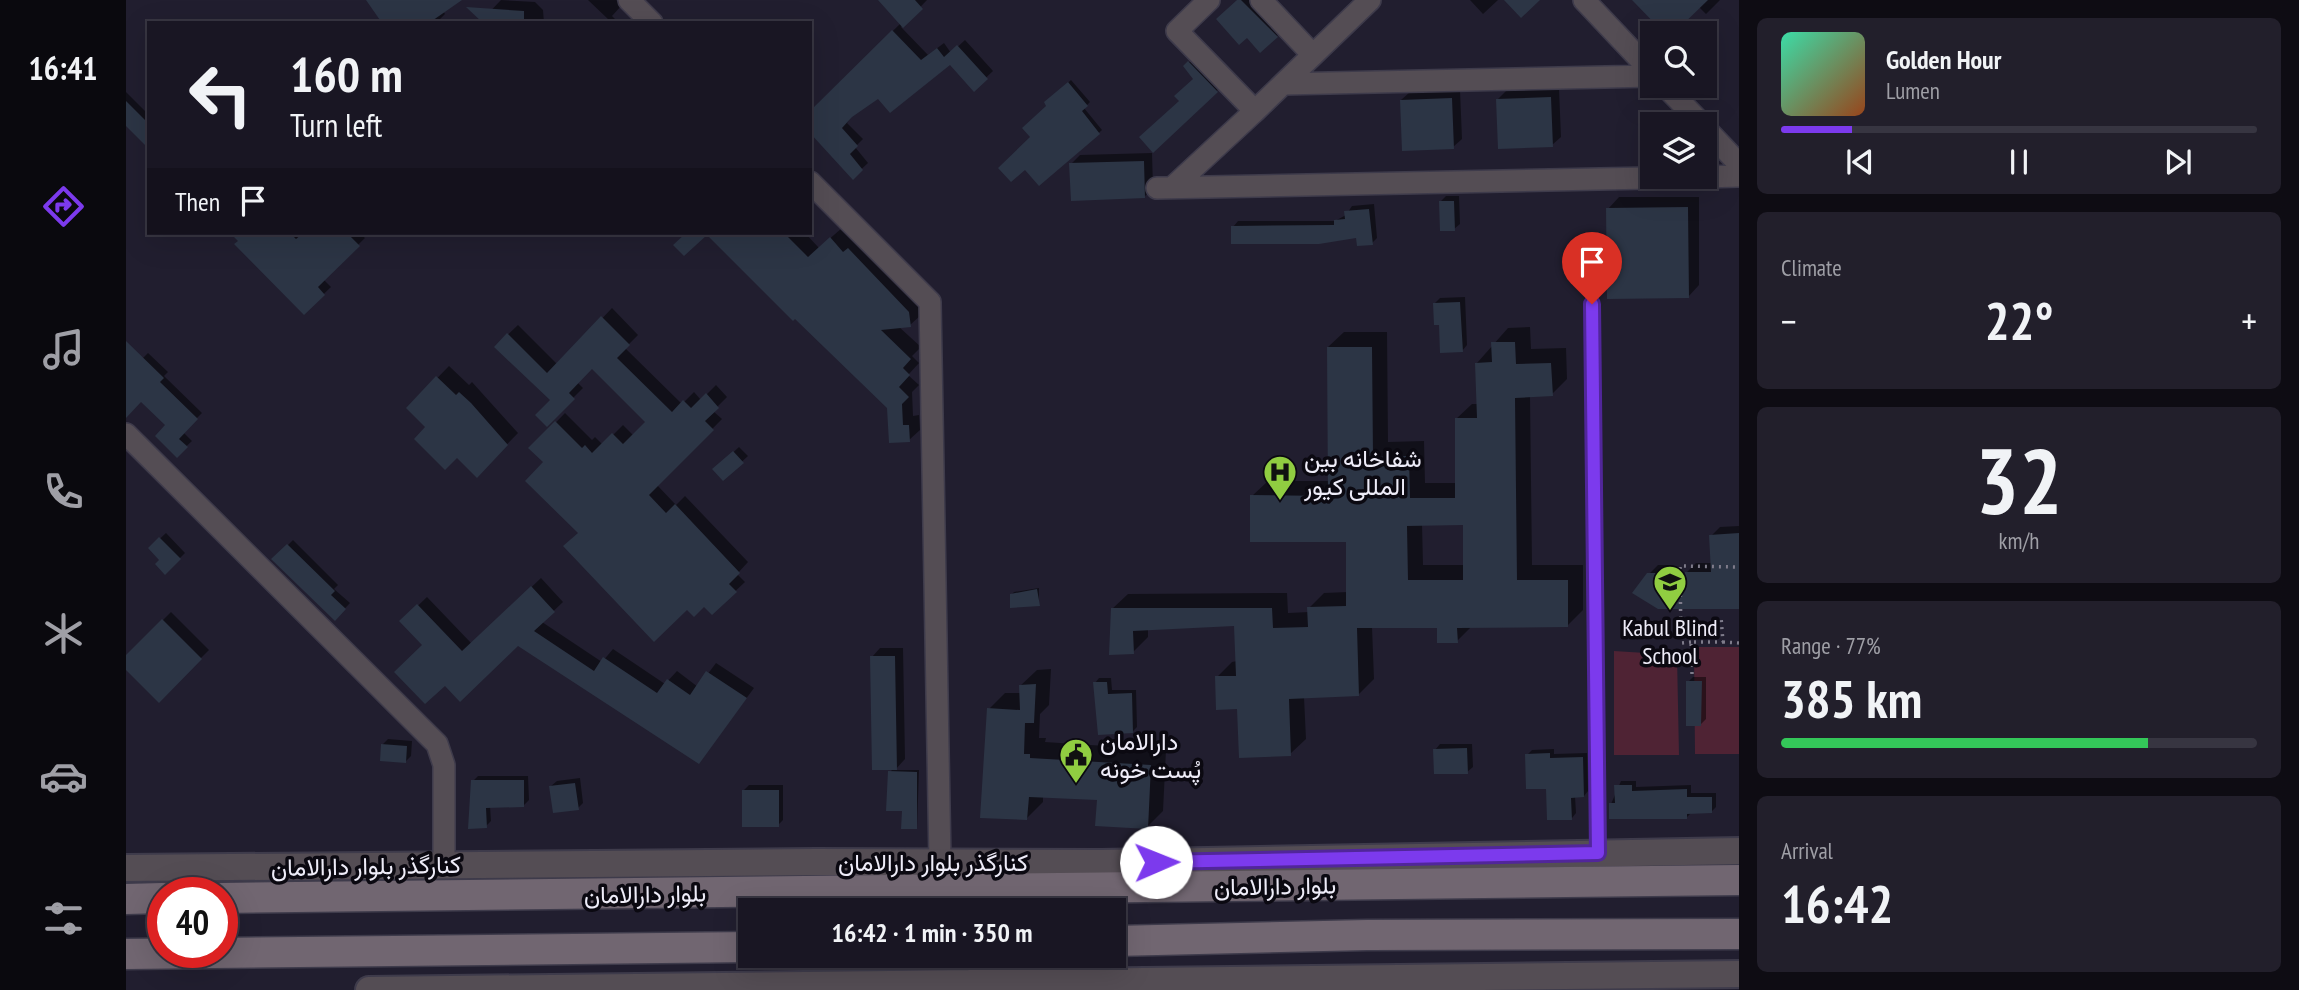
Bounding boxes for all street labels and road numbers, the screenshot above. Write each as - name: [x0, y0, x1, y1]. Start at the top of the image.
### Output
- street label: کنارگذر بلوار دارالامان: [838, 847, 1028, 878]
- street label: کنارگذر بلوار دارالامان: [271, 849, 461, 883]
- street label: بلوار دارالامان: [1214, 869, 1336, 903]
- street label: بلوار دارالامان: [584, 877, 706, 911]

